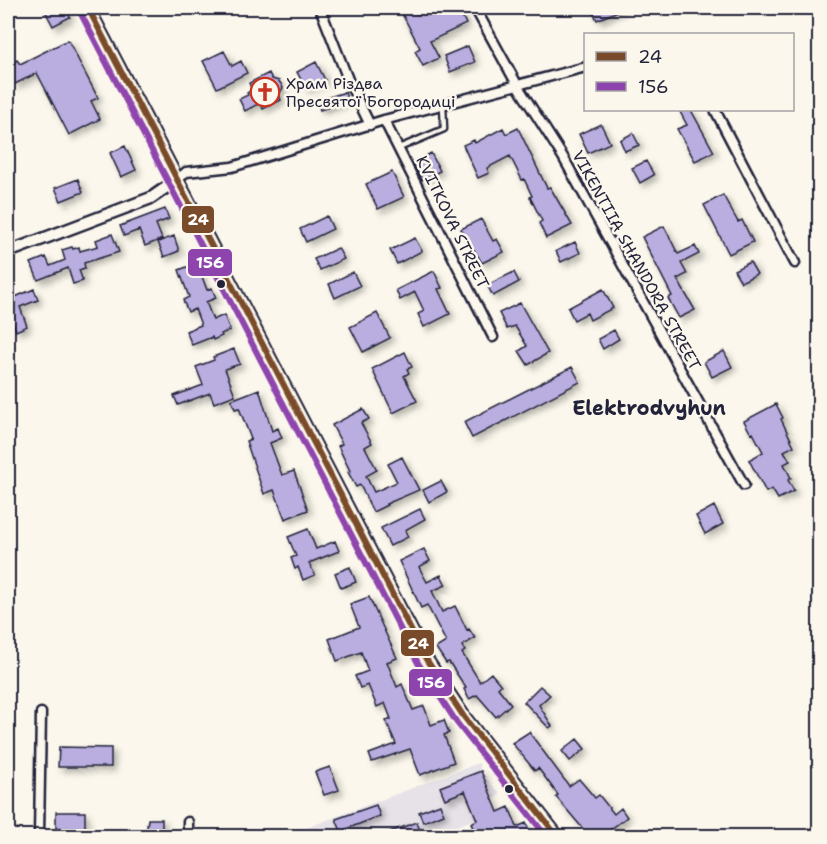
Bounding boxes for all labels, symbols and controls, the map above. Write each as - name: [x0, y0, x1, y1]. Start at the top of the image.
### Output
- legend: [584, 33, 794, 111]
- text: 24: [638, 45, 662, 69]
- place label: Храм Різдва Пресвятої Богородиці: [286, 73, 456, 112]
- text: 156: [638, 75, 669, 99]
- church icon: Храм Різдва Пресвятої Богородиці: [249, 76, 281, 108]
- street label: VIKENTIIA SHANDORA STREET: [567, 147, 706, 374]
- street label: KVITKOVA STREET: [411, 152, 494, 292]
- line badge: 24: [181, 205, 215, 234]
- text: 24: [187, 209, 209, 230]
- line badge: 156: [187, 248, 233, 277]
- text: 156: [196, 252, 224, 273]
- unlabelled marker: [215, 278, 227, 290]
- district label: Elektrodvyhun: [572, 395, 726, 421]
- line badge: 24: [400, 629, 435, 657]
- text: 24: [407, 633, 429, 654]
- line badge: 156: [408, 668, 453, 697]
- text: 156: [417, 672, 445, 693]
- unlabelled marker: [503, 783, 515, 795]

